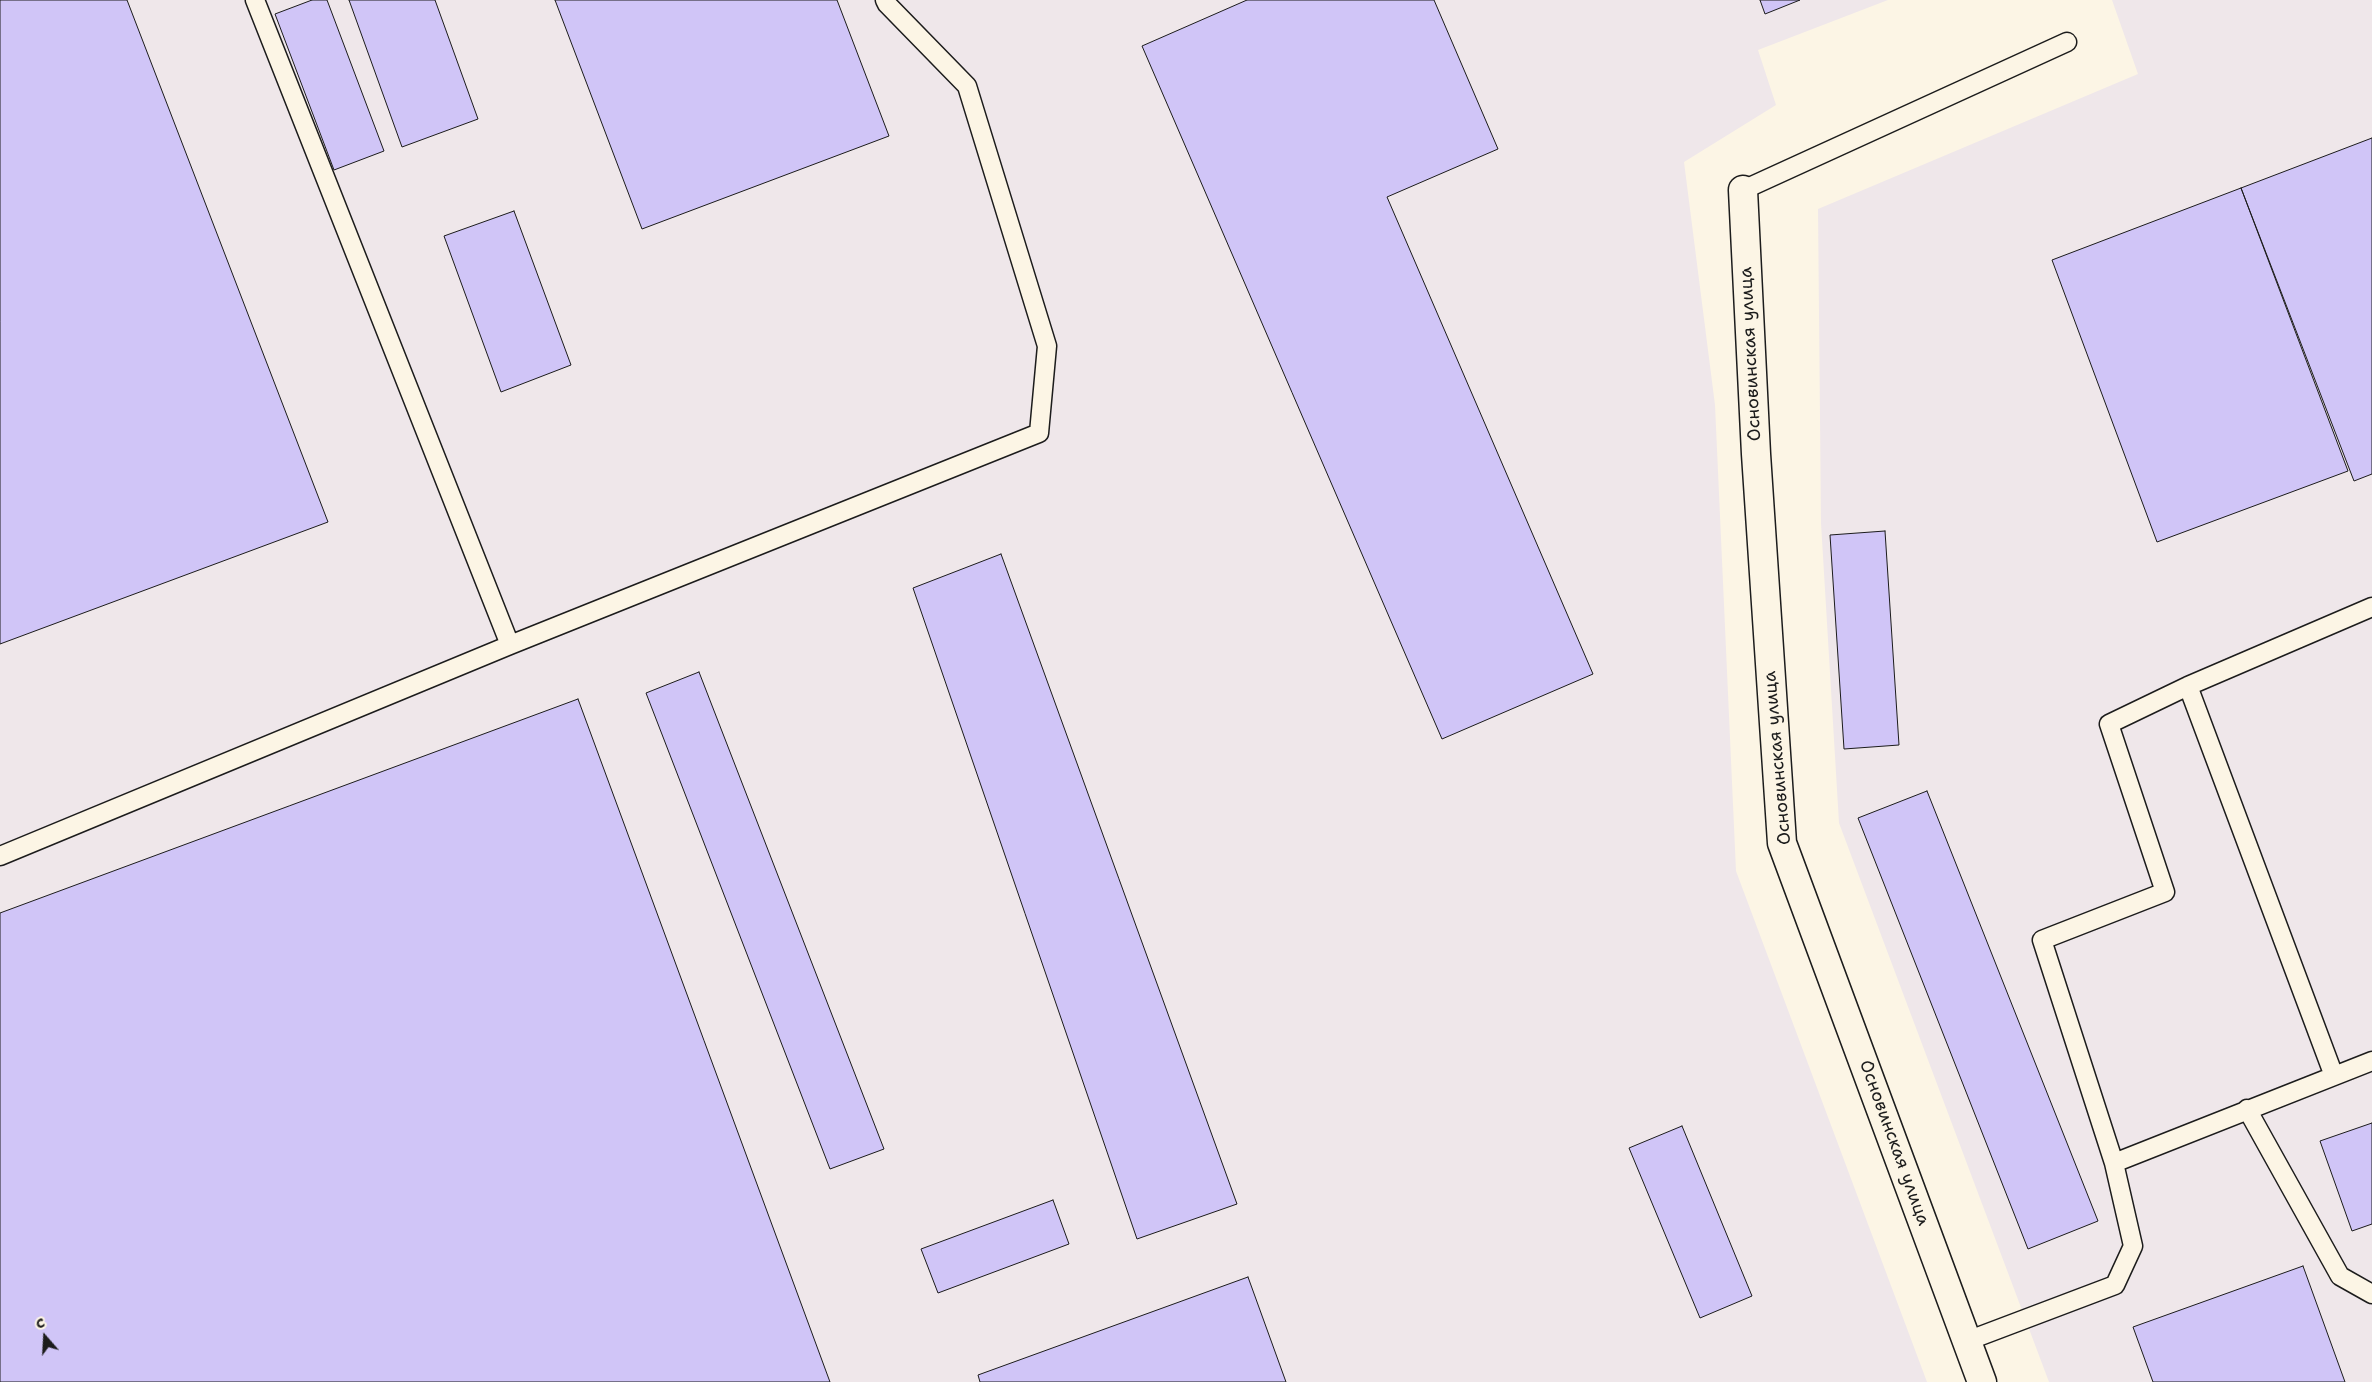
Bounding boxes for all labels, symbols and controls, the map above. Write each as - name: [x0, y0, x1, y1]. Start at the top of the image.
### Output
- street label: Основинская улица: [1736, 266, 1766, 442]
- street label: Основинская улица: [1760, 670, 1796, 846]
- street label: Основинская улица: [1854, 1057, 1934, 1229]
- north arrow: [20, 1312, 70, 1362]
- text: С: [33, 1313, 47, 1333]

